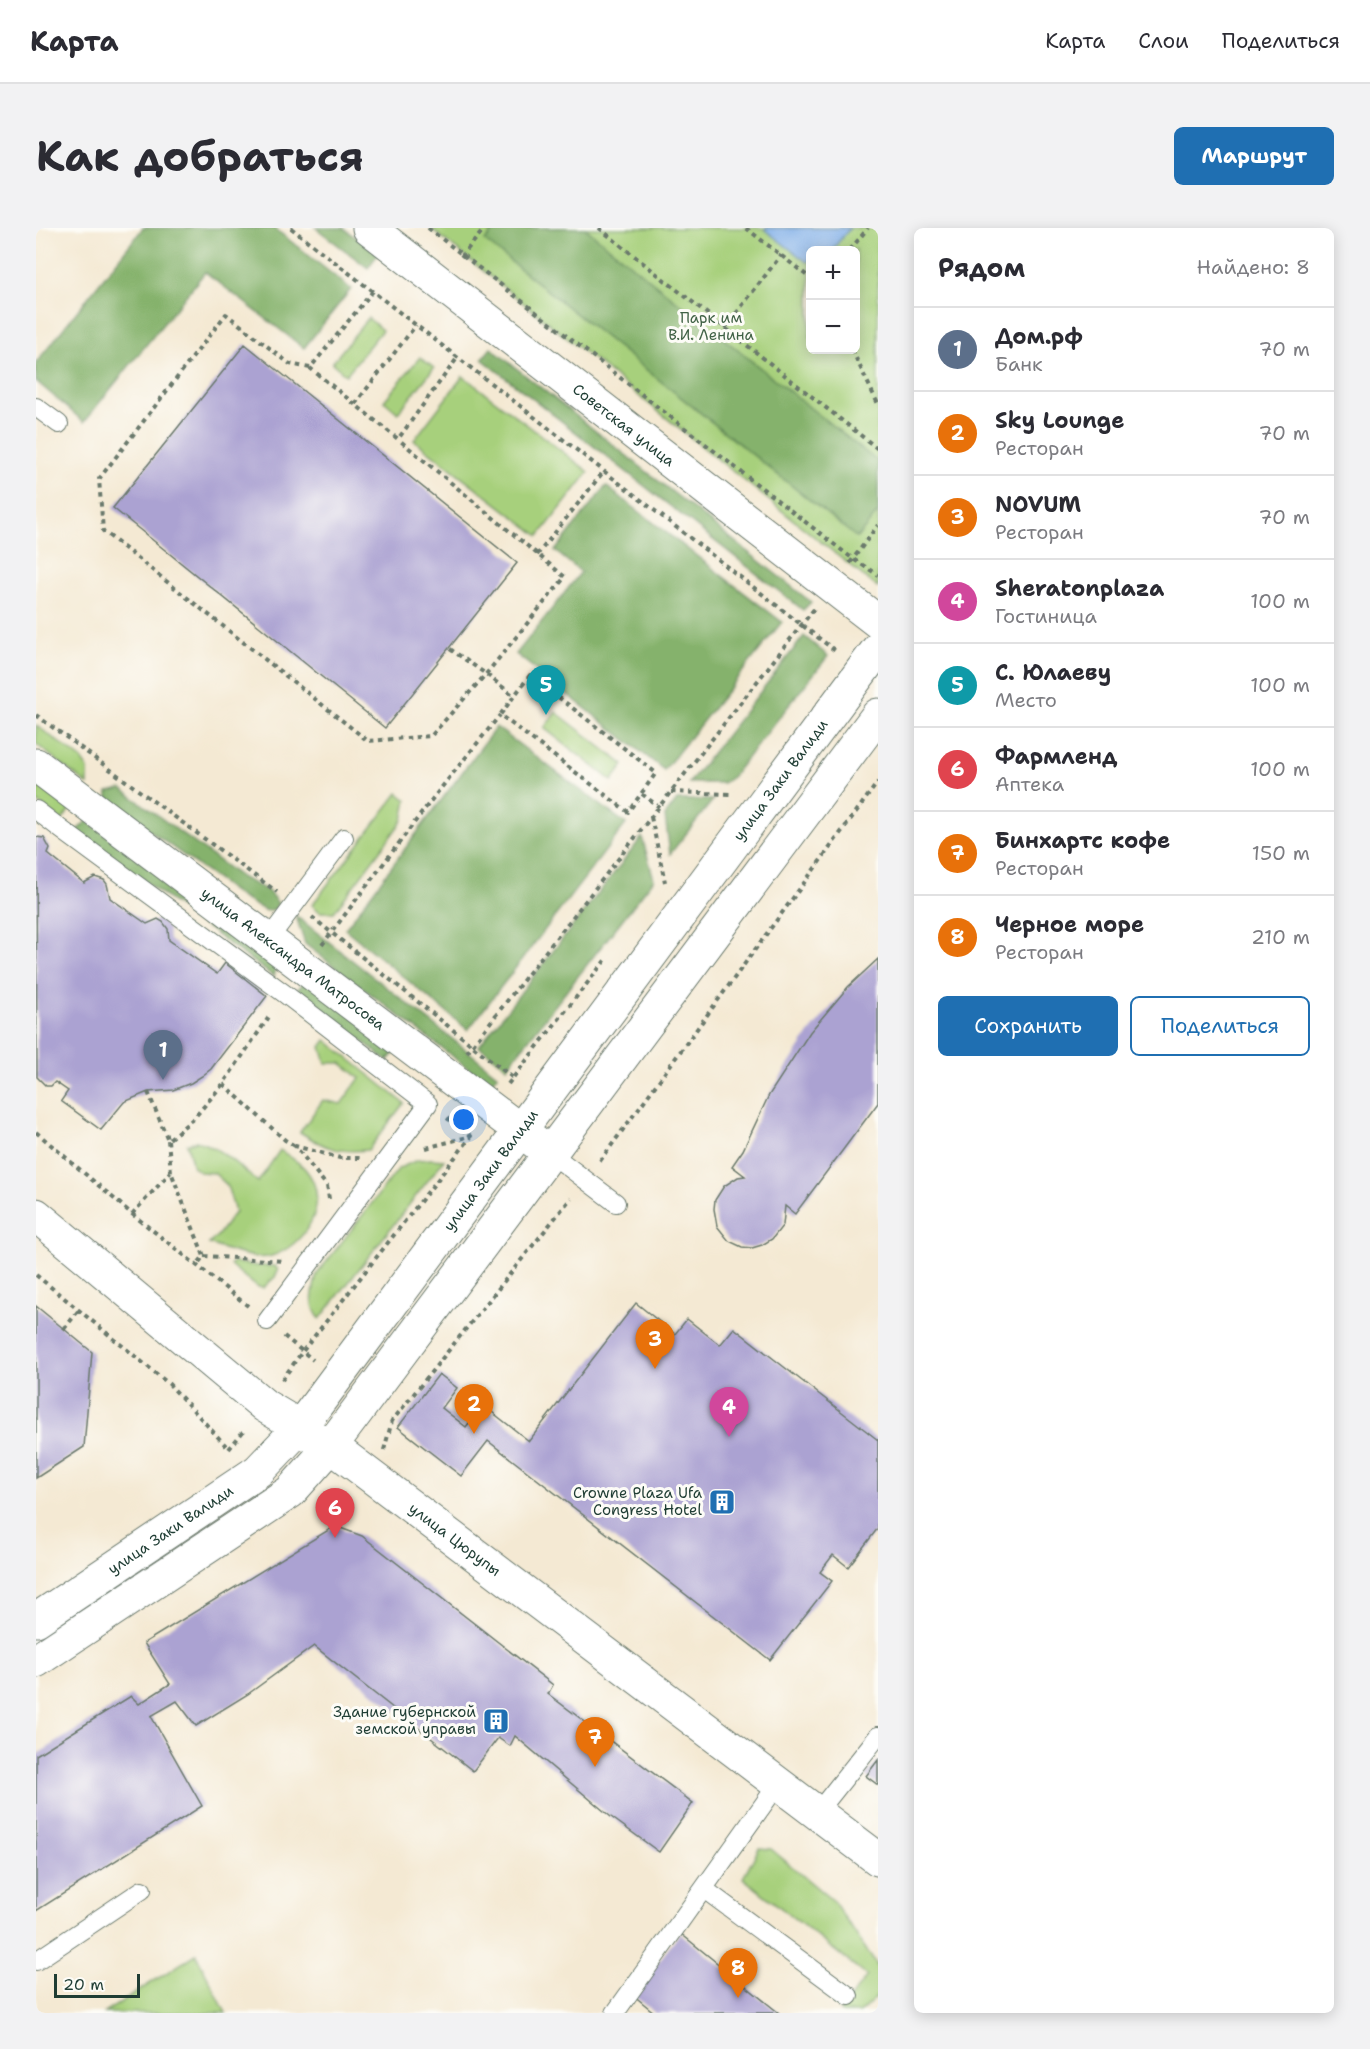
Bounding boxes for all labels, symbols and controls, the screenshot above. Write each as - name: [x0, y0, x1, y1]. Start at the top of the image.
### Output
- text: Карта: [30, 22, 119, 60]
- text: Карта: [1045, 27, 1105, 55]
- text: Слои: [1138, 27, 1189, 55]
- text: Поделиться: [1222, 27, 1340, 55]
- button: Маршрут: [1174, 127, 1334, 185]
- text: Как добраться: [36, 128, 364, 184]
- map controls: [806, 246, 860, 354]
- button: +: [806, 246, 860, 300]
- text: Рядом: [938, 250, 1025, 285]
- text: Найдено: 8: [1197, 254, 1310, 280]
- button: −: [806, 300, 860, 354]
- park label: Парк им В.И. Ленина: [668, 308, 755, 345]
- text: Дом.рф: [995, 322, 1083, 351]
- text: 1: [953, 336, 962, 362]
- text: 70 m: [1258, 336, 1310, 362]
- text: Банк: [995, 351, 1043, 377]
- street label: Советская улица: [568, 379, 679, 471]
- text: Sky Lounge: [995, 406, 1124, 435]
- text: 2: [951, 420, 965, 446]
- text: 70 m: [1258, 420, 1310, 446]
- text: Ресторан: [995, 435, 1084, 461]
- text: NOVUM: [995, 490, 1081, 519]
- text: 3: [951, 504, 965, 530]
- text: 70 m: [1258, 504, 1310, 530]
- text: Ресторан: [995, 519, 1084, 545]
- text: Sheratonplaza: [995, 574, 1164, 603]
- text: 4: [951, 588, 965, 614]
- text: 100 m: [1250, 588, 1310, 614]
- text: Гостиница: [995, 603, 1097, 629]
- text: С. Юлаеву: [995, 658, 1111, 687]
- pin: 5: [526, 666, 566, 715]
- text: 5: [951, 672, 964, 698]
- text: 100 m: [1250, 672, 1310, 698]
- text: Место: [995, 687, 1057, 713]
- street label: улица Заки Валиди: [729, 715, 833, 845]
- text: Фармленд: [995, 742, 1117, 771]
- text: 6: [951, 756, 965, 782]
- text: 100 m: [1250, 756, 1310, 782]
- text: Аптека: [995, 771, 1064, 797]
- text: Бинхартс кофе: [995, 826, 1170, 855]
- text: 7: [951, 840, 965, 866]
- text: 150 m: [1252, 840, 1310, 866]
- text: Ресторан: [995, 855, 1084, 881]
- street label: улица Александра Матросова: [197, 883, 390, 1035]
- text: Черное море: [995, 910, 1144, 939]
- text: 8: [951, 924, 965, 950]
- text: 210 m: [1251, 924, 1310, 950]
- text: Ресторан: [995, 939, 1084, 965]
- button: Сохранить: [938, 996, 1118, 1056]
- button: Поделиться: [1130, 996, 1310, 1056]
- pin: 1: [144, 1030, 182, 1080]
- street label: улица Заки Валиди: [439, 1105, 543, 1235]
- your location: [449, 1105, 478, 1134]
- pin: 3: [636, 1320, 674, 1369]
- pin: 2: [454, 1384, 494, 1434]
- pin: 4: [710, 1388, 748, 1437]
- street label: улица Заки Валиди: [104, 1480, 237, 1579]
- place label: Crowne Plaza Ufa Congress Hotel: [573, 1483, 703, 1520]
- building icon: Crowne Plaza Ufa Congress Hotel: [707, 1487, 737, 1517]
- pin: 6: [316, 1488, 354, 1538]
- street label: улица Цюрупы: [405, 1498, 505, 1581]
- place label: Здание губернской земской управы: [333, 1702, 476, 1739]
- building icon: Здание губернской земской управы: [481, 1706, 511, 1736]
- pin: 7: [576, 1718, 614, 1767]
- pin: 8: [718, 1948, 758, 1998]
- scale bar: [54, 1971, 140, 1998]
- text: 20 m: [63, 1974, 104, 1995]

